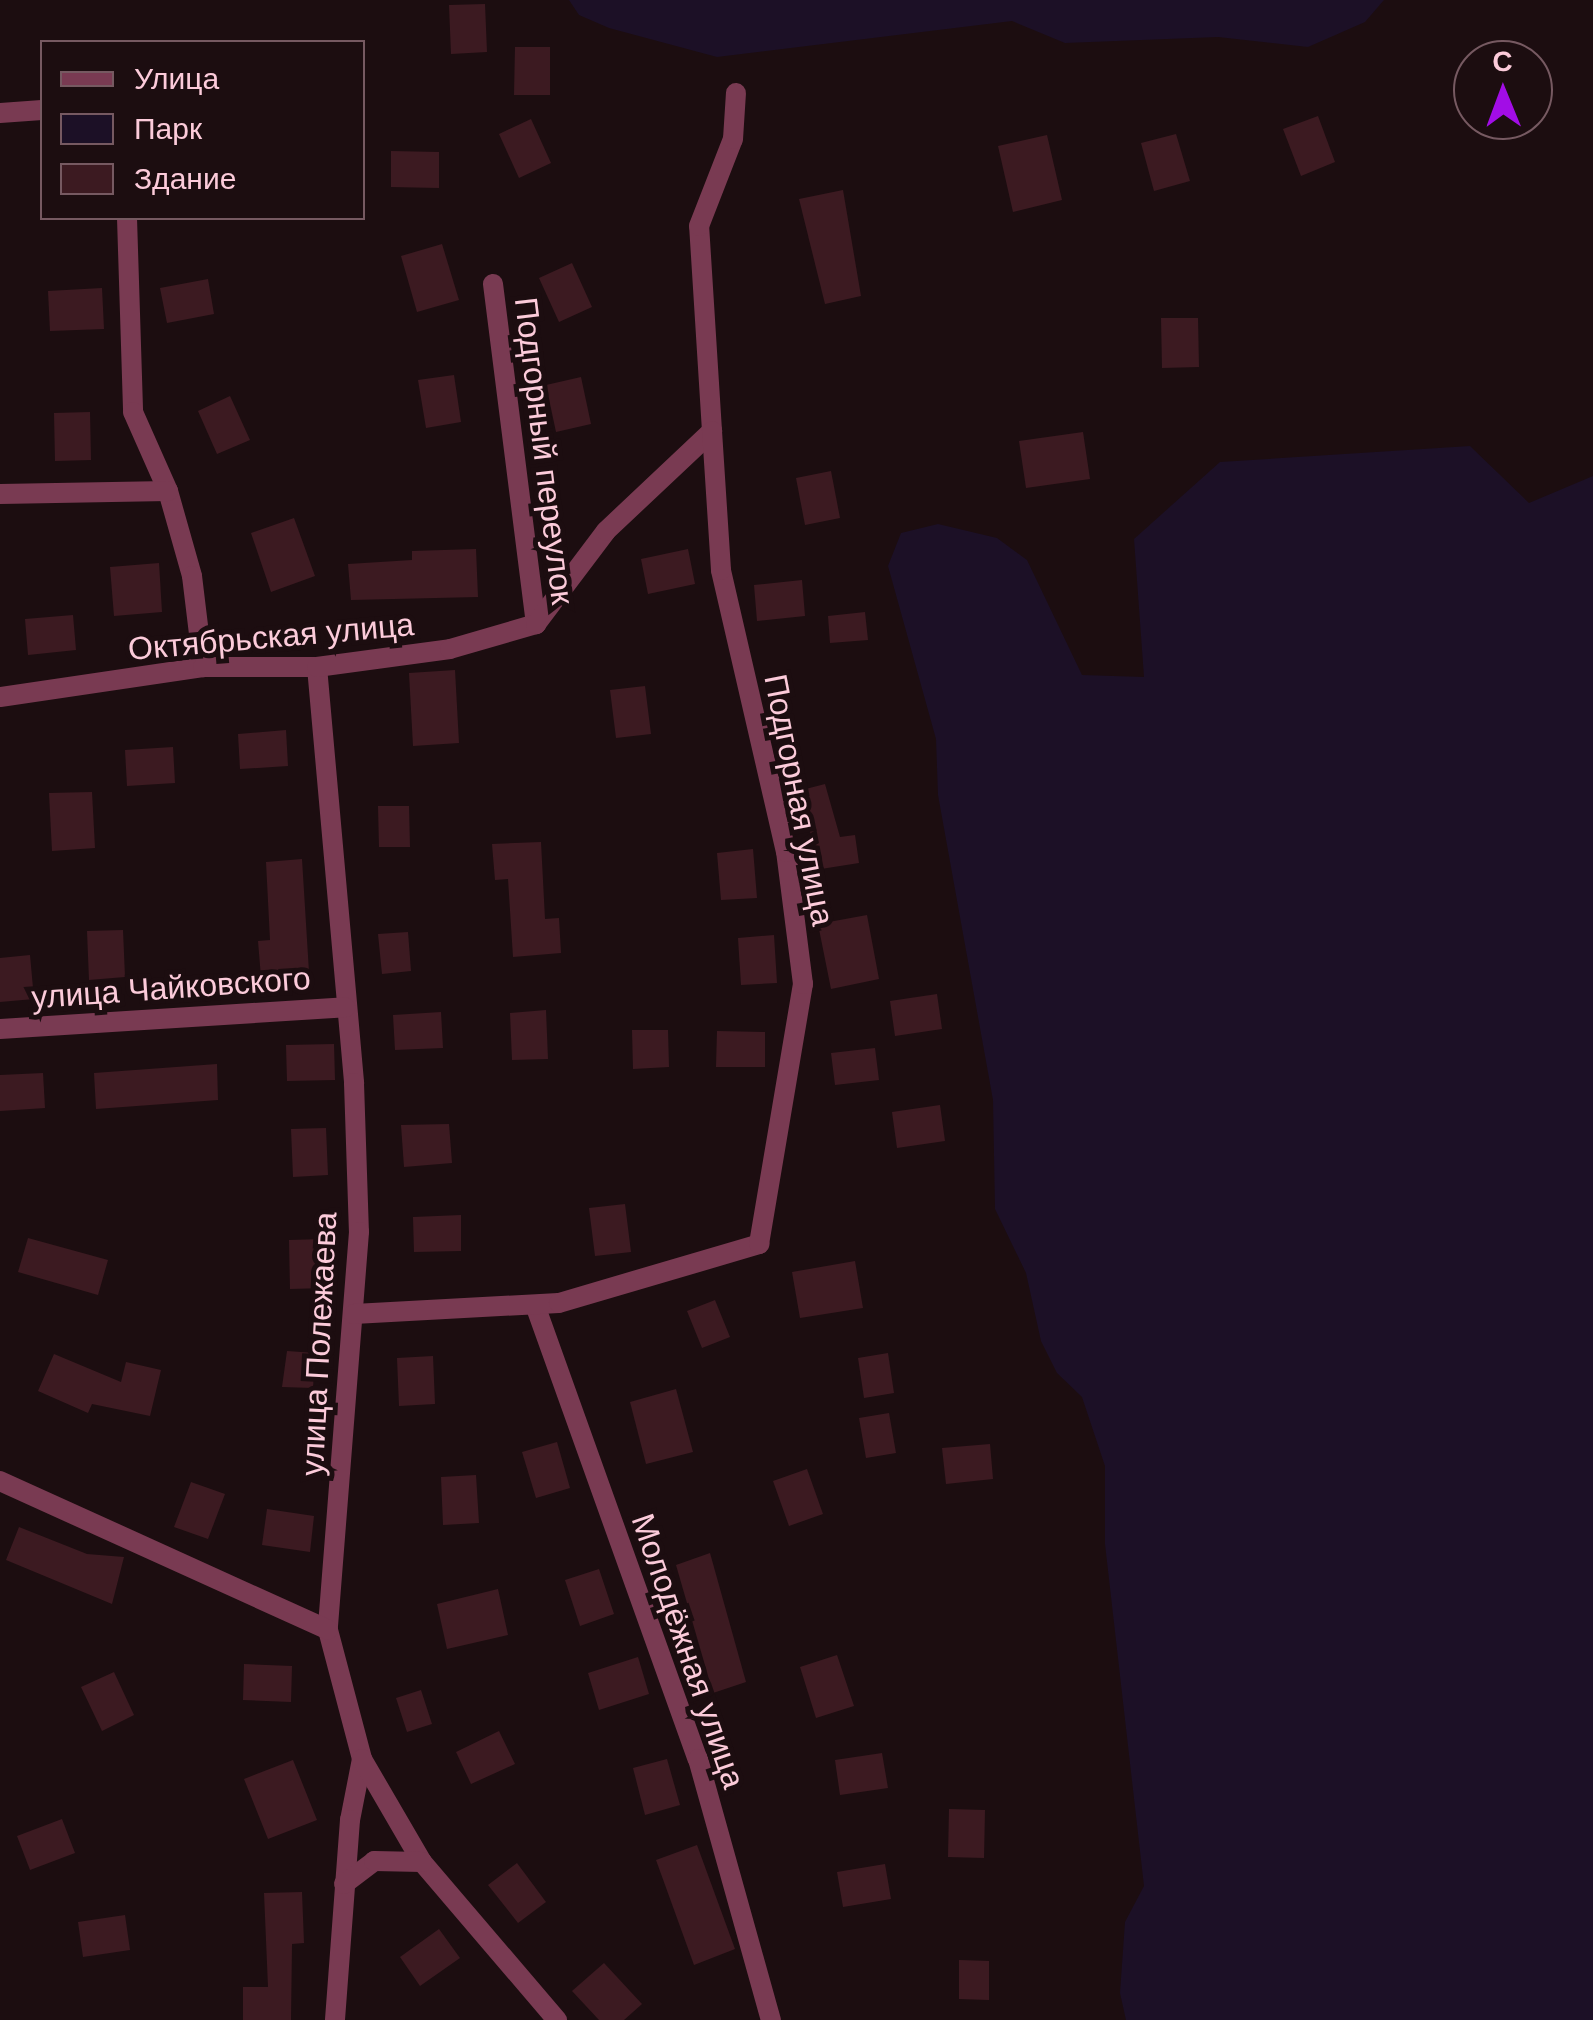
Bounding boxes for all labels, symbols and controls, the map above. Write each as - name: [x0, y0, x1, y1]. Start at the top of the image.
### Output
- legend: [40, 40, 365, 220]
- north arrow: [1453, 40, 1553, 140]
- text: С: [1492, 46, 1513, 77]
- text: Улица: [134, 62, 219, 95]
- text: Парк: [134, 112, 202, 145]
- text: Здание: [134, 162, 236, 195]
- street label: Подгорный переулок: [506, 295, 582, 607]
- street label: Октябрьская улица: [127, 605, 415, 669]
- street label: Подгорная улица: [756, 671, 842, 929]
- street label: улица Чайковского: [30, 959, 312, 1017]
- street label: улица Полежаева: [293, 1211, 345, 1477]
- street label: Молодёжная улица: [623, 1509, 753, 1793]

